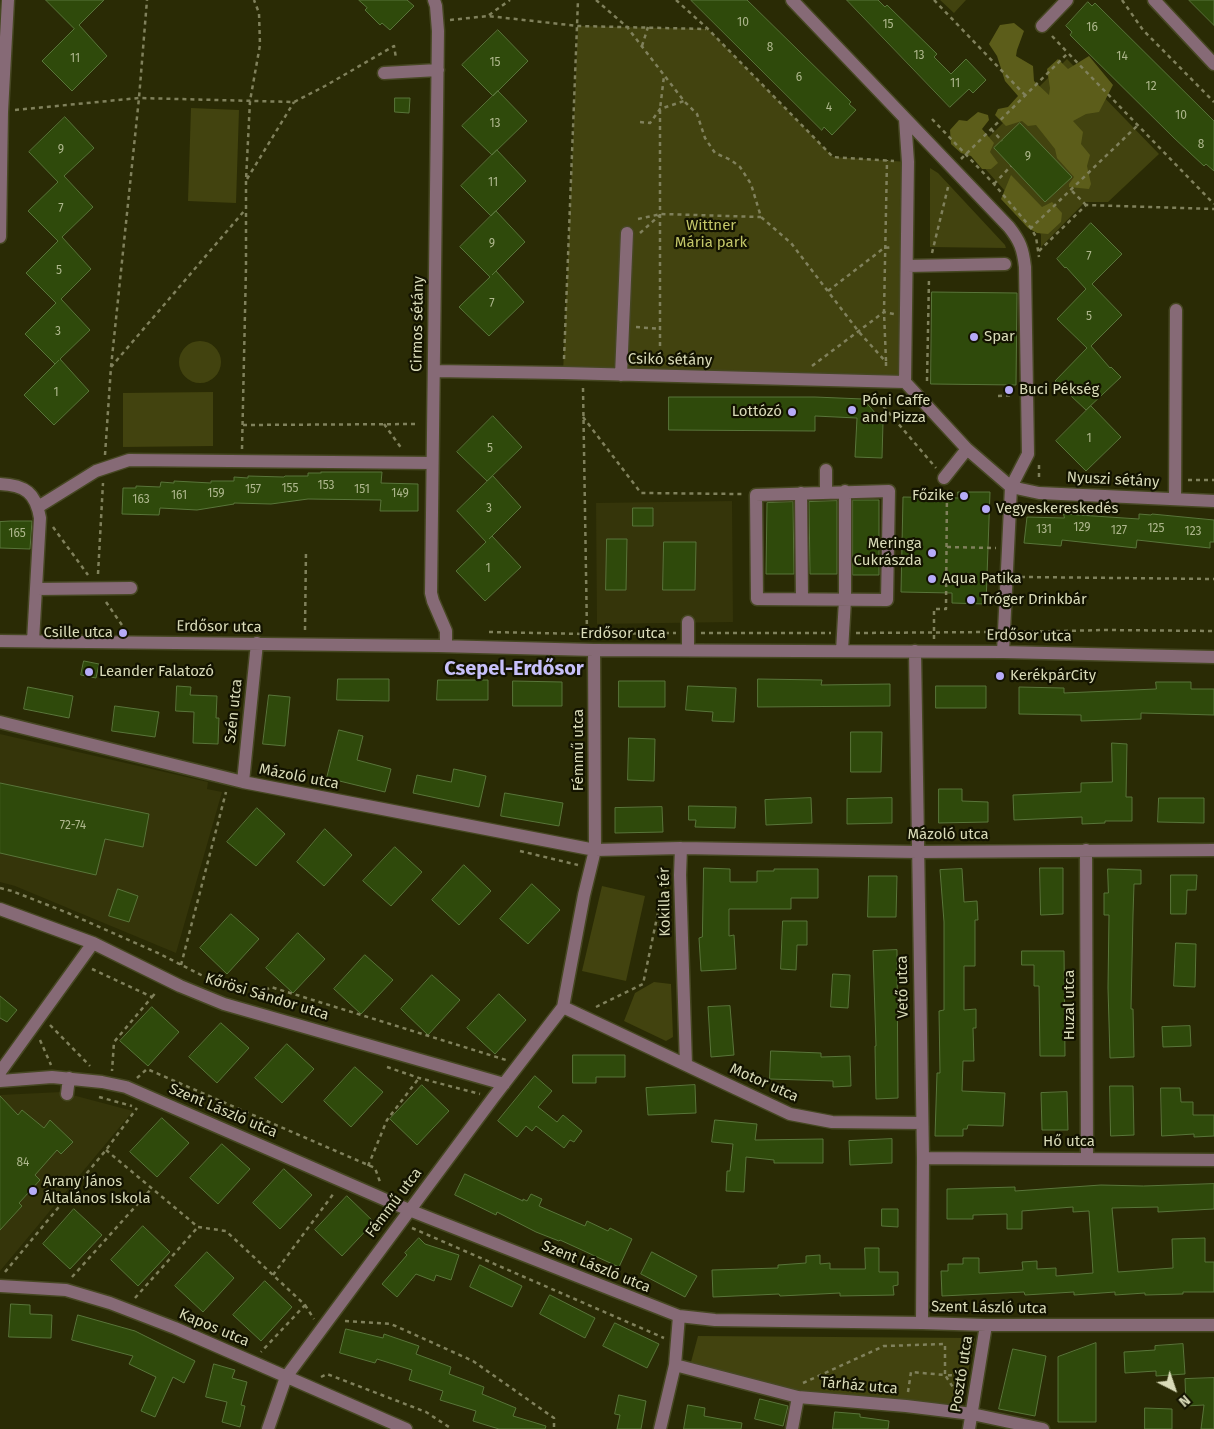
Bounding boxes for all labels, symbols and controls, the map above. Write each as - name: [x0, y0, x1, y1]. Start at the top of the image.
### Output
- house number: 10: [737, 16, 749, 30]
- house number: 15: [882, 18, 894, 32]
- house number: 16: [1086, 21, 1098, 35]
- house number: 8: [767, 41, 773, 55]
- house number: 13: [913, 49, 925, 63]
- house number: 14: [1116, 50, 1128, 64]
- house number: 11: [70, 52, 80, 66]
- house number: 15: [489, 56, 501, 70]
- house number: 6: [796, 71, 802, 85]
- house number: 11: [950, 77, 960, 91]
- house number: 12: [1145, 80, 1157, 94]
- house number: 4: [826, 101, 832, 115]
- house number: 10: [1175, 109, 1187, 123]
- house number: 13: [489, 117, 501, 131]
- house number: 8: [1198, 138, 1204, 152]
- house number: 9: [58, 143, 64, 157]
- house number: 9: [1025, 150, 1031, 164]
- house number: 11: [488, 176, 498, 190]
- house number: 7: [58, 202, 64, 216]
- park label: Wittner Mária park: [675, 217, 747, 252]
- house number: 9: [489, 237, 495, 251]
- house number: 7: [1086, 250, 1092, 264]
- house number: 5: [56, 264, 62, 278]
- street label: Cirmos sétány: [408, 276, 428, 372]
- house number: 7: [489, 297, 495, 311]
- house number: 5: [1086, 310, 1092, 324]
- house number: 3: [55, 325, 61, 339]
- place label: Spar: [984, 328, 1015, 346]
- marker: Spar: [968, 331, 980, 343]
- street label: Csikó sétány: [628, 350, 712, 370]
- place label: Buci Pékség: [1019, 381, 1099, 399]
- marker: Buci Pékség: [1003, 384, 1015, 396]
- house number: 1: [53, 386, 59, 400]
- place label: Póni Caffe and Pizza: [862, 392, 931, 427]
- place label: Lottózó: [732, 403, 782, 421]
- marker: Póni Caffe and Pizza: [846, 404, 858, 416]
- marker: Lottózó: [786, 406, 798, 418]
- house number: 1: [1086, 432, 1092, 446]
- house number: 5: [487, 442, 493, 456]
- street label: Nyuszi sétány: [1066, 469, 1160, 491]
- house number: 153: [317, 479, 335, 493]
- house number: 155: [281, 482, 299, 496]
- house number: 157: [245, 483, 261, 497]
- house number: 151: [354, 483, 370, 497]
- house number: 159: [207, 487, 225, 501]
- house number: 149: [391, 487, 409, 501]
- place label: Főzike: [912, 487, 954, 505]
- house number: 161: [171, 489, 187, 503]
- marker: Főzike: [958, 490, 970, 502]
- house number: 163: [132, 493, 150, 507]
- place label: Vegyeskereskedés: [996, 500, 1119, 518]
- house number: 3: [486, 502, 492, 516]
- marker: Vegyeskereskedés: [980, 503, 992, 515]
- house number: 129: [1073, 521, 1091, 535]
- house number: 125: [1147, 522, 1165, 536]
- house number: 131: [1036, 523, 1052, 537]
- house number: 127: [1111, 524, 1127, 538]
- house number: 123: [1184, 525, 1202, 539]
- house number: 165: [8, 527, 26, 541]
- place label: Meringa Cukrászda: [854, 535, 922, 570]
- marker: Meringa Cukrászda: [926, 547, 938, 559]
- house number: 1: [485, 562, 491, 576]
- place label: Aqua Patika: [942, 570, 1022, 588]
- marker: Aqua Patika: [926, 573, 938, 585]
- place label: Tróger Drinkbár: [981, 591, 1087, 609]
- marker: Tróger Drinkbár: [965, 594, 977, 606]
- street label: Erdősor utca: [176, 617, 262, 637]
- place label: Csille utca: [44, 624, 113, 642]
- street label: Erdősor utca: [580, 625, 666, 643]
- street label: Erdősor utca: [986, 626, 1072, 646]
- marker: Csille utca: [117, 627, 129, 639]
- district label: Csepel-Erdősor: [444, 657, 584, 681]
- place label: Leander Falatozó: [99, 663, 214, 681]
- marker: Leander Falatozó: [83, 666, 95, 678]
- place label: KerékpárCity: [1010, 667, 1096, 685]
- marker: KerékpárCity: [994, 670, 1006, 682]
- street label: Szén utca: [222, 678, 246, 744]
- street label: Fémmű utca: [570, 709, 588, 791]
- street label: Mázoló utca: [257, 760, 341, 794]
- house number: 72-74: [60, 819, 86, 833]
- street label: Mázoló utca: [907, 826, 989, 844]
- street label: Kokilla tér: [655, 867, 675, 937]
- street label: Vető utca: [893, 955, 913, 1019]
- street label: Kőrösi Sándor utca: [203, 970, 331, 1024]
- street label: Huzal utca: [1061, 970, 1079, 1040]
- street label: Motor utca: [727, 1060, 801, 1106]
- street label: Szent László utca: [166, 1080, 280, 1142]
- street label: Hő utca: [1043, 1133, 1095, 1151]
- house number: 84: [17, 1156, 29, 1170]
- street label: Fémmű utca: [362, 1165, 426, 1241]
- place label: Arany János Általános Iskola: [43, 1173, 151, 1208]
- marker: Arany János Általános Iskola: [27, 1185, 39, 1197]
- street label: Szent László utca: [539, 1237, 653, 1297]
- street label: Szent László utca: [931, 1298, 1047, 1318]
- street label: Kapos utca: [176, 1305, 252, 1351]
- street label: Posztó utca: [947, 1334, 977, 1414]
- north arrow: [1149, 1364, 1199, 1414]
- street label: Tárház utca: [820, 1374, 898, 1398]
- text: N: [1175, 1391, 1193, 1410]

